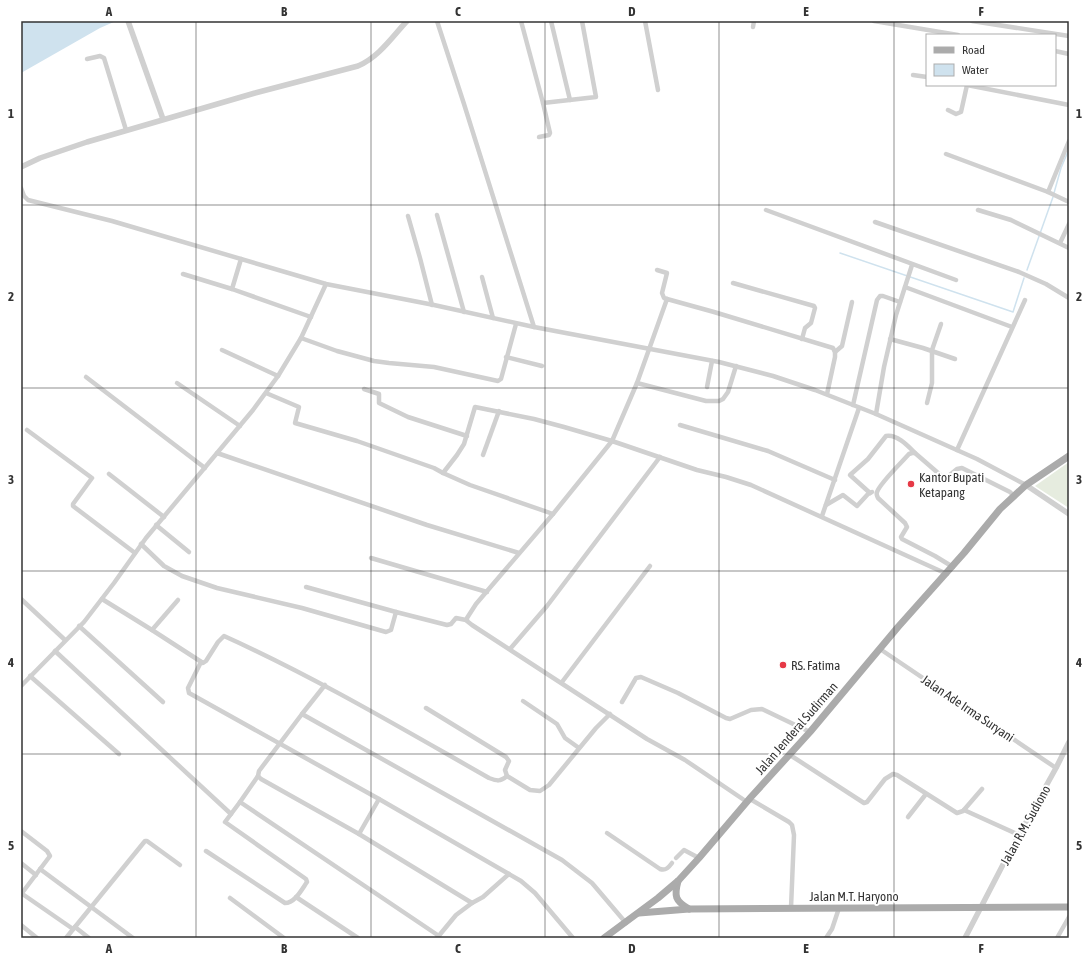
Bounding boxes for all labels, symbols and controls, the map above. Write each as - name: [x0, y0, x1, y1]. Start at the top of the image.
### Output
- text: A: [105, 4, 113, 19]
- text: B: [281, 4, 288, 19]
- text: C: [455, 4, 461, 19]
- text: D: [628, 4, 636, 19]
- text: E: [803, 4, 809, 19]
- text: F: [978, 4, 984, 19]
- legend: [926, 34, 1056, 86]
- text: Road: [962, 43, 985, 57]
- text: Water: [962, 63, 989, 77]
- text: 1: [8, 106, 14, 121]
- text: 1: [1076, 106, 1082, 121]
- text: 2: [8, 289, 14, 304]
- text: 2: [1076, 289, 1082, 304]
- place label: Kantor Bupati Ketapang: [919, 470, 984, 500]
- text: 3: [8, 472, 14, 487]
- text: 3: [1076, 472, 1082, 487]
- marker: Kantor Bupati Ketapang: [906, 479, 916, 489]
- text: 4: [7, 655, 14, 670]
- text: 4: [1075, 655, 1082, 670]
- place label: RS. Fatima: [791, 658, 840, 673]
- marker: RS. Fatima: [778, 660, 788, 670]
- street label: Jalan Ade Irma Suryani: [919, 672, 1017, 745]
- street label: Jalan Jenderal Sudirman: [752, 679, 841, 778]
- street label: Jalan R.M. Sudiono: [997, 783, 1054, 868]
- text: 5: [8, 838, 14, 853]
- text: 5: [1076, 838, 1082, 853]
- street label: Jalan M.T. Haryono: [809, 889, 899, 904]
- text: A: [105, 941, 113, 956]
- text: B: [281, 941, 288, 956]
- text: C: [455, 941, 461, 956]
- text: D: [628, 941, 636, 956]
- text: E: [803, 941, 809, 956]
- text: F: [978, 941, 984, 956]

